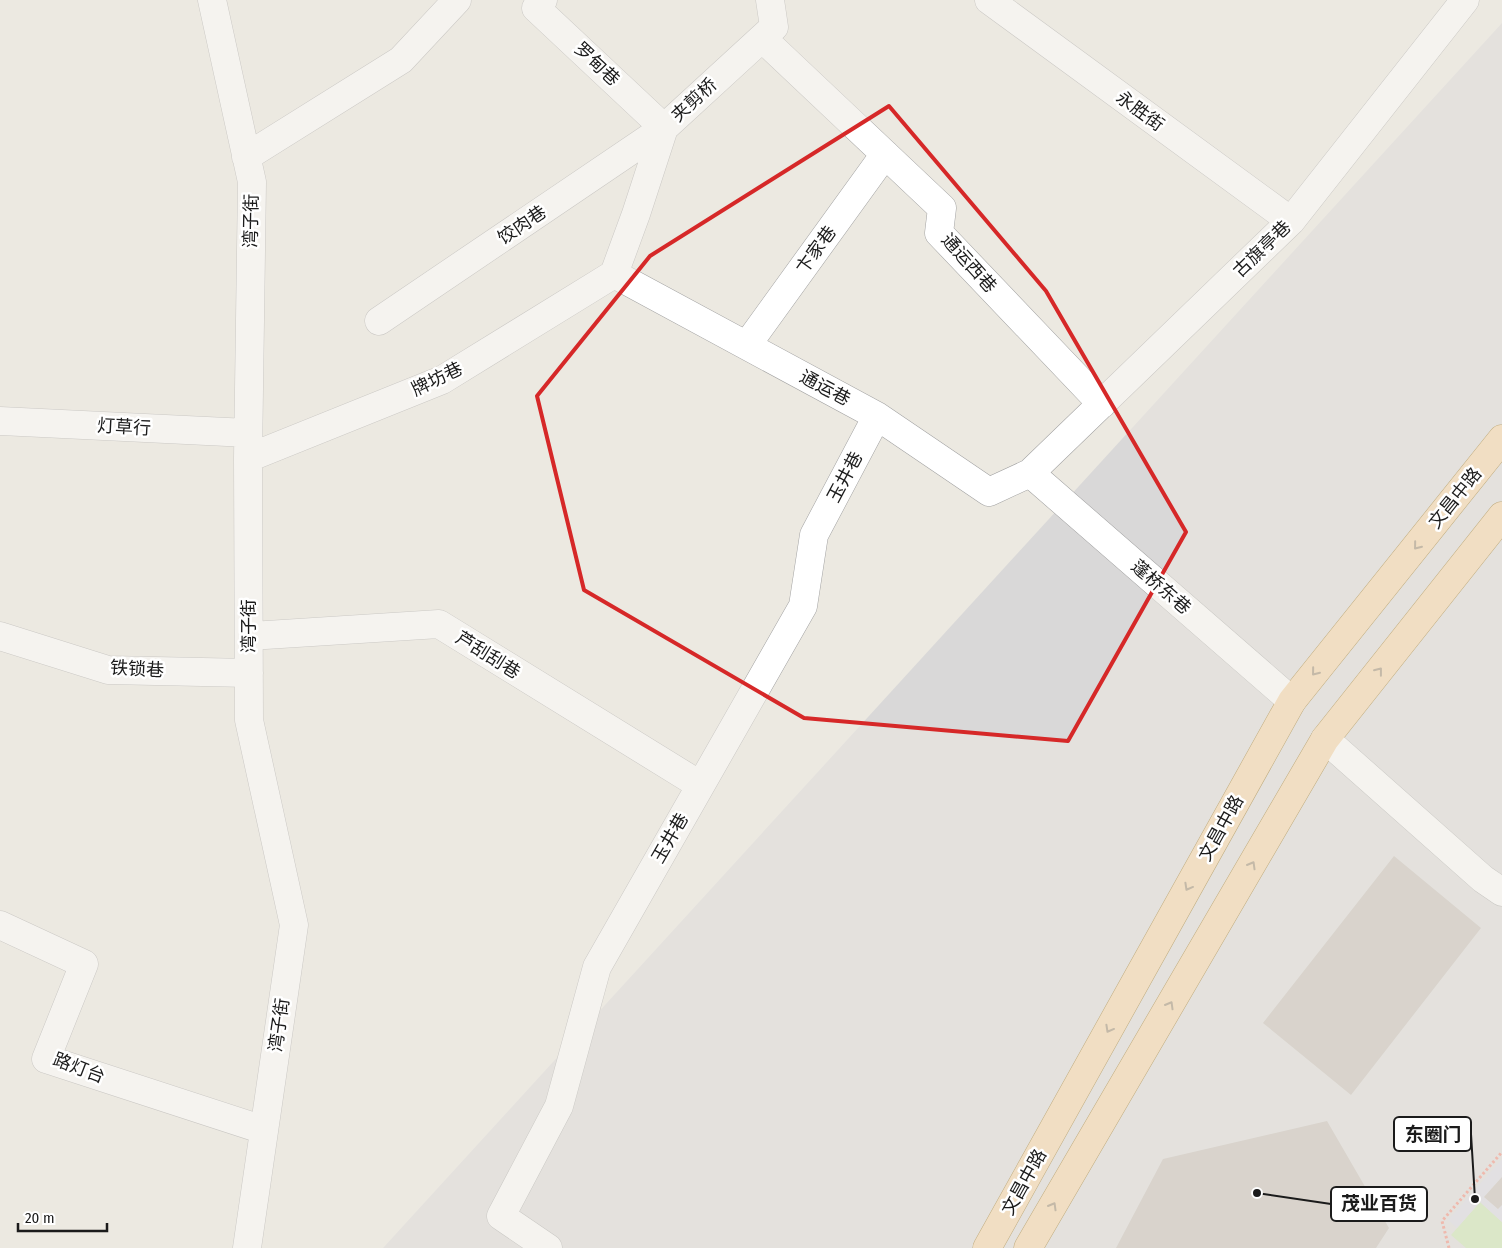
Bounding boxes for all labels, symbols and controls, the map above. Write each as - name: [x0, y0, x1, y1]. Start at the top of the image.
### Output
- street label: 罗甸巷: [570, 38, 624, 90]
- street label: 夹剪桥: [667, 74, 721, 126]
- street label: 永胜街: [1112, 86, 1168, 136]
- street label: 湾子街: [240, 194, 262, 248]
- street label: 饺肉巷: [493, 201, 551, 249]
- street label: 古旗亭巷: [1228, 216, 1296, 282]
- street label: 卞家巷: [791, 222, 841, 278]
- street label: 通运西巷: [937, 229, 1001, 297]
- street label: 牌坊巷: [408, 357, 466, 401]
- street label: 通运巷: [796, 366, 854, 410]
- street label: 灯草行: [96, 415, 152, 439]
- street label: 玉井巷: [823, 448, 867, 506]
- street label: 文昌中路: [1424, 463, 1486, 533]
- one-way arrow: [1413, 540, 1422, 549]
- street label: 蓬桥东巷: [1127, 555, 1195, 619]
- street label: 湾子街: [238, 599, 260, 653]
- street label: 芦刮刮巷: [452, 627, 524, 683]
- street label: 铁锁巷: [109, 657, 165, 681]
- one-way arrow: [1312, 667, 1321, 676]
- one-way arrow: [1374, 668, 1382, 677]
- street label: 文昌中路: [1194, 791, 1248, 865]
- street label: 玉井巷: [647, 809, 693, 867]
- one-way arrow: [1245, 861, 1255, 870]
- one-way arrow: [1185, 882, 1195, 891]
- street label: 湾子街: [264, 997, 294, 1053]
- one-way arrow: [1163, 1002, 1173, 1011]
- one-way arrow: [1105, 1024, 1115, 1033]
- street label: 路灯台: [50, 1048, 108, 1088]
- callout: 东圈门: [1394, 1117, 1471, 1151]
- text: 东圈门: [1404, 1123, 1462, 1146]
- street label: 文昌中路: [997, 1145, 1051, 1219]
- callout: 茂业百货: [1331, 1187, 1427, 1221]
- text: 茂业百货: [1341, 1192, 1417, 1215]
- scale bar: [18, 1200, 106, 1232]
- one-way arrow: [1046, 1202, 1056, 1211]
- text: 20 m: [25, 1209, 55, 1227]

